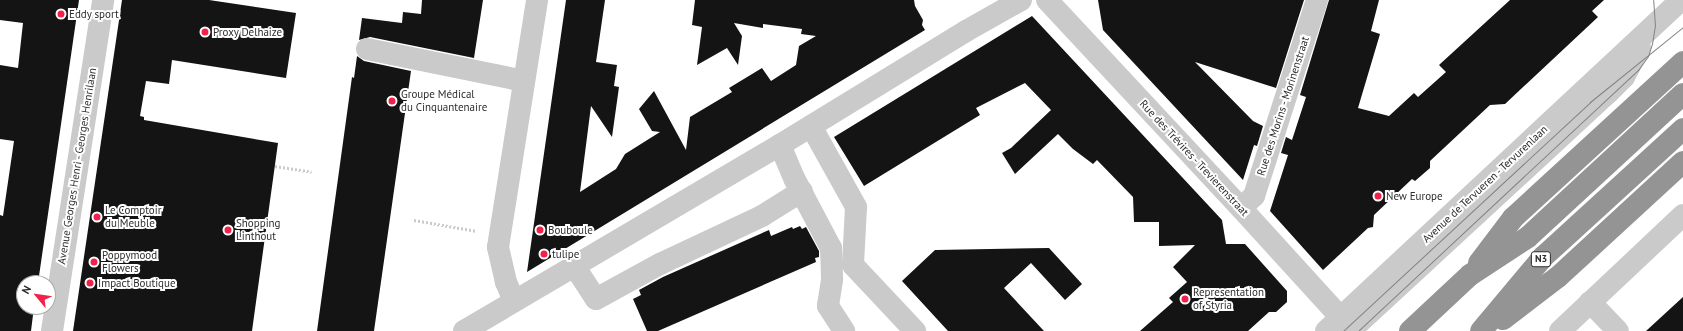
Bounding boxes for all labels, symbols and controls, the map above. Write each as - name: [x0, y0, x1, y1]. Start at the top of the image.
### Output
- place label: Eddy sport: [69, 7, 119, 21]
- marker: Eddy sport: [56, 9, 66, 19]
- place label: Proxy Delhaize: [213, 25, 283, 39]
- marker: Proxy Delhaize: [200, 27, 210, 37]
- street label: Rue des Morins - Morinenstraat: [1254, 34, 1312, 178]
- street label: Avenue Georges Henri - Georges Henrilaan: [55, 66, 99, 266]
- place label: Groupe Médical du Cinquantenaire: [401, 88, 487, 114]
- marker: Groupe Médical du Cinquantenaire: [386, 95, 398, 107]
- street label: Rue des Trévires - Trevierenstraat: [1136, 96, 1252, 220]
- street label: Avenue de Tervueren - Tervurenlaan: [1419, 122, 1551, 246]
- place label: New Europe: [1386, 189, 1443, 203]
- marker: New Europe: [1373, 191, 1383, 201]
- place label: Le Comptoir du Meuble: [105, 204, 161, 230]
- marker: Le Comptoir du Meuble: [92, 212, 102, 222]
- place label: Shopping Linthout: [236, 217, 281, 243]
- place label: Bouboule: [548, 223, 593, 237]
- marker: Shopping Linthout: [223, 225, 233, 235]
- marker: Bouboule: [535, 225, 545, 235]
- place label: tulipe: [552, 247, 579, 261]
- place label: Poppymood Flowers: [102, 249, 157, 275]
- marker: tulipe: [539, 249, 549, 259]
- road number: N3: [1530, 251, 1552, 267]
- marker: Poppymood Flowers: [89, 257, 99, 267]
- north arrow: [16, 275, 56, 315]
- place label: Impact Boutique: [98, 276, 176, 290]
- marker: Impact Boutique: [85, 278, 95, 288]
- text: N: [18, 283, 34, 296]
- place label: Representation of Styria: [1193, 286, 1264, 312]
- marker: Representation of Styria: [1180, 294, 1190, 304]

